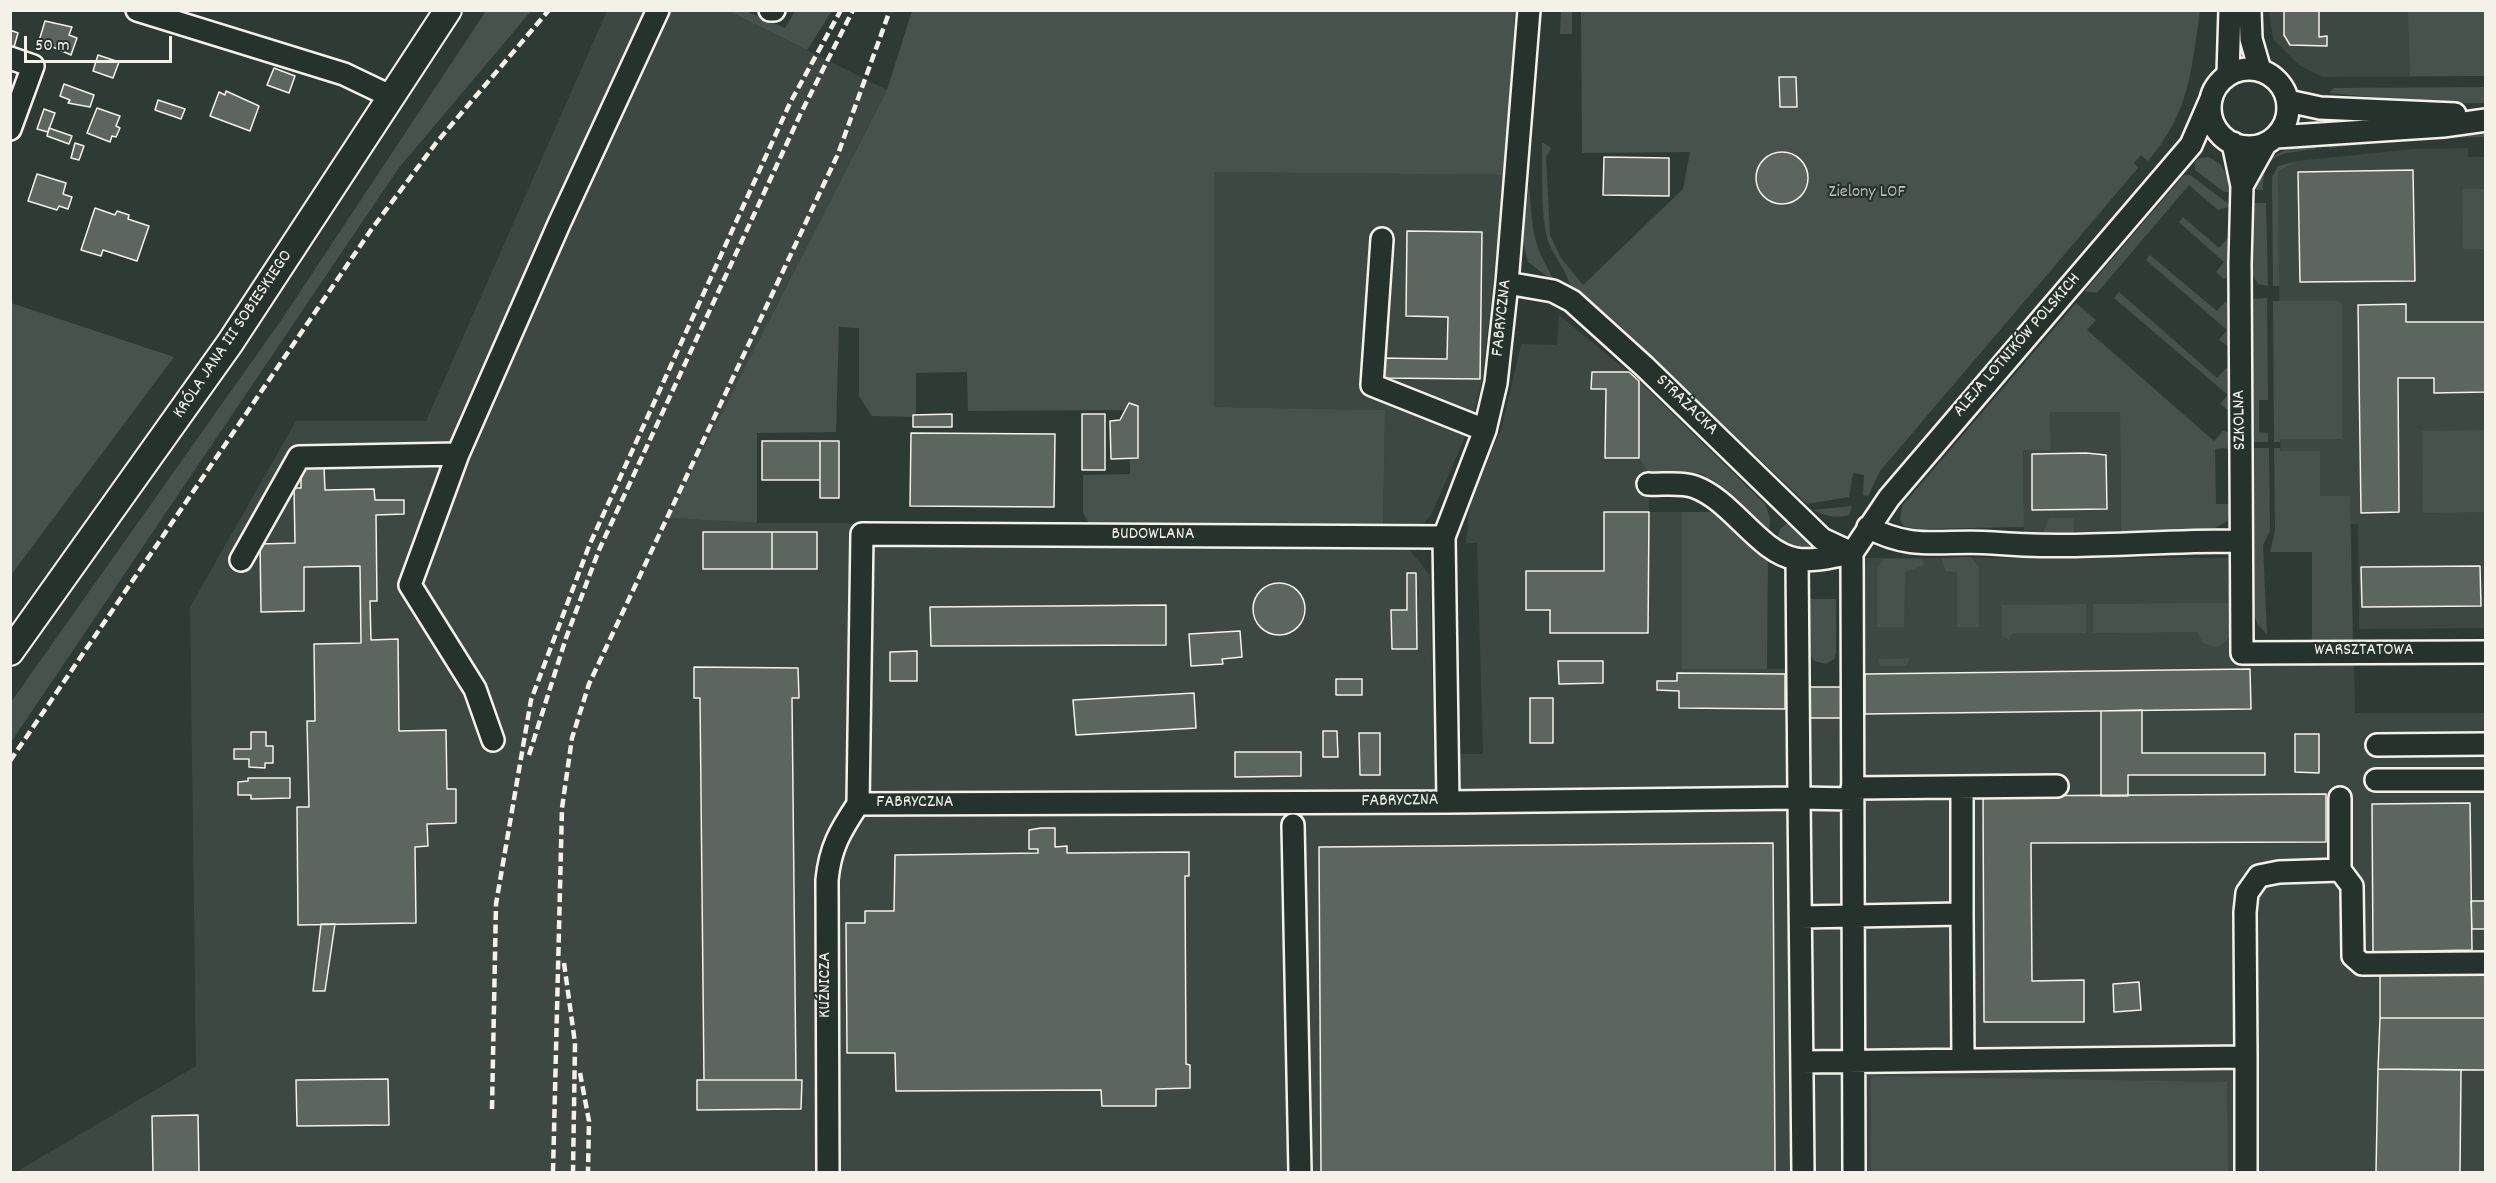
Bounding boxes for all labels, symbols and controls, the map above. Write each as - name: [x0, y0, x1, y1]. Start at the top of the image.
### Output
- scale bar: [27, 24, 176, 62]
- text: 50 m: [35, 34, 70, 59]
- park label: Zielony LOF: [1829, 183, 1905, 205]
- street label: KRÓLA JANA III SOBIESKIEGO: [170, 247, 298, 423]
- street label: ALEJA LOTNIKÓW POLSKICH: [1950, 270, 2086, 422]
- street label: FABRYCZNA: [1488, 278, 1518, 358]
- street label: STRAŻACKA: [1650, 371, 1722, 441]
- street label: SZKOLNA: [2230, 390, 2252, 450]
- street label: BUDOWLANA: [1111, 525, 1195, 547]
- street label: WARSZTATOWA: [2314, 641, 2414, 663]
- street label: FABRYCZNA: [1361, 791, 1439, 813]
- street label: FABRYCZNA: [876, 793, 954, 815]
- street label: KUŹNICZA: [816, 952, 838, 1018]

